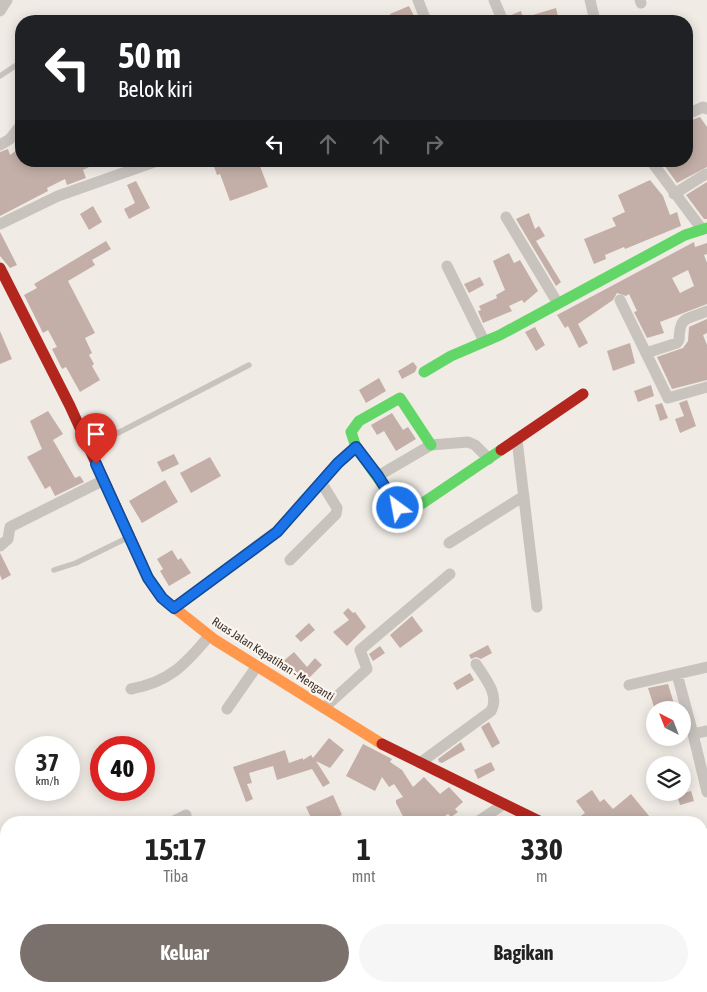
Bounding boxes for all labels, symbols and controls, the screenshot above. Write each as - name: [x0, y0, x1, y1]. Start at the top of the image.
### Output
- icon: left: [35, 35, 100, 100]
- text: 50 m: [118, 35, 181, 75]
- text: Belok kiri: [118, 76, 193, 102]
- icon: left: [261, 130, 289, 158]
- icon: ahead: [314, 130, 342, 158]
- icon: ahead: [367, 130, 395, 158]
- icon: right: [420, 130, 448, 158]
- pin: [75, 413, 117, 464]
- icon: arrive: [82, 420, 110, 448]
- position arrow: [371, 481, 423, 533]
- street label: Ruas Jalan Kepatihan - Menganti: [209, 614, 337, 704]
- north arrow: [646, 701, 691, 746]
- map controls: [646, 701, 691, 801]
- speed limit sign: 40: [90, 736, 155, 801]
- text: 37: [36, 748, 59, 776]
- button: layers: [646, 756, 691, 801]
- text: km/h: [36, 774, 59, 788]
- text: 15:17: [145, 832, 207, 866]
- text: 1: [357, 832, 371, 866]
- text: 330: [521, 832, 563, 866]
- text: Tiba: [163, 867, 189, 885]
- text: mnt: [352, 867, 376, 885]
- text: m: [536, 867, 548, 885]
- button: Keluar: [20, 924, 349, 982]
- button: Bagikan: [359, 924, 688, 982]

